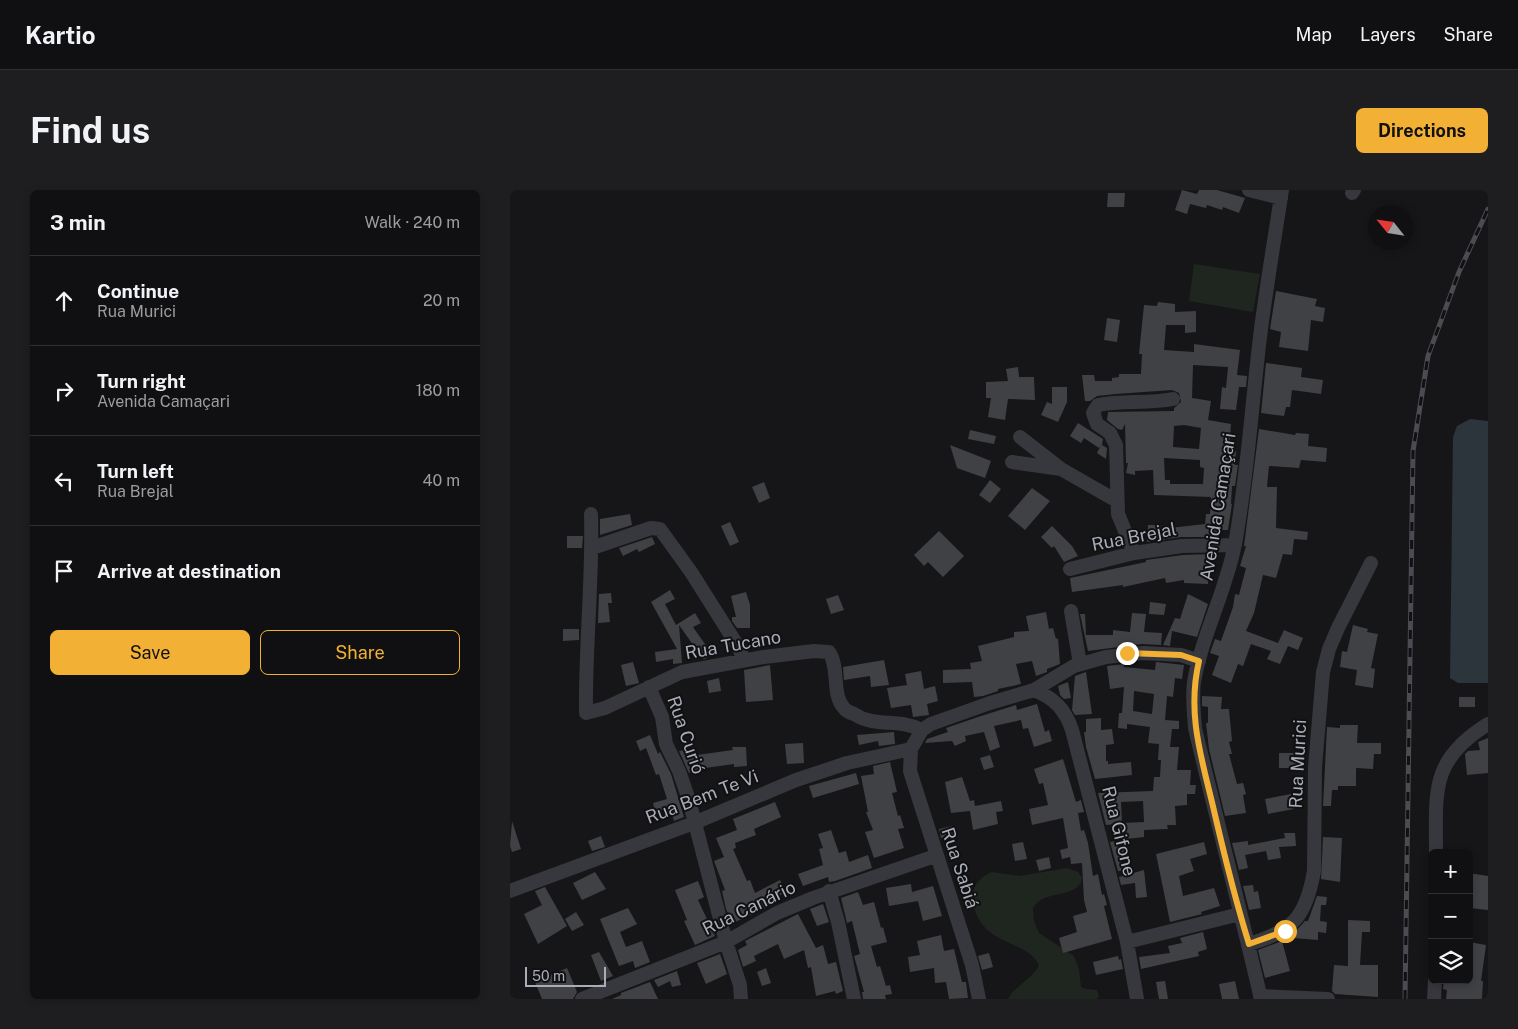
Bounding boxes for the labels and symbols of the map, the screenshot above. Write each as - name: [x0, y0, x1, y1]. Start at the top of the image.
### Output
- north arrow: [1368, 205, 1413, 250]
- street label: Avenida Camaçari: [1195, 431, 1240, 582]
- street label: Rua Brejal: [1090, 518, 1178, 555]
- street label: Rua Tucano: [683, 626, 783, 663]
- route end: [1116, 642, 1139, 665]
- street label: Rua Curió: [663, 693, 710, 777]
- street label: Rua Murici: [1285, 719, 1310, 809]
- street label: Rua Bem Te Vi: [642, 765, 761, 828]
- street label: Rua Gifone: [1098, 784, 1141, 878]
- street label: Rua Sabiá: [938, 825, 983, 911]
- street label: Rua Canário: [699, 876, 799, 939]
- route start: [1274, 920, 1297, 943]
- scale bar: [525, 964, 606, 987]

